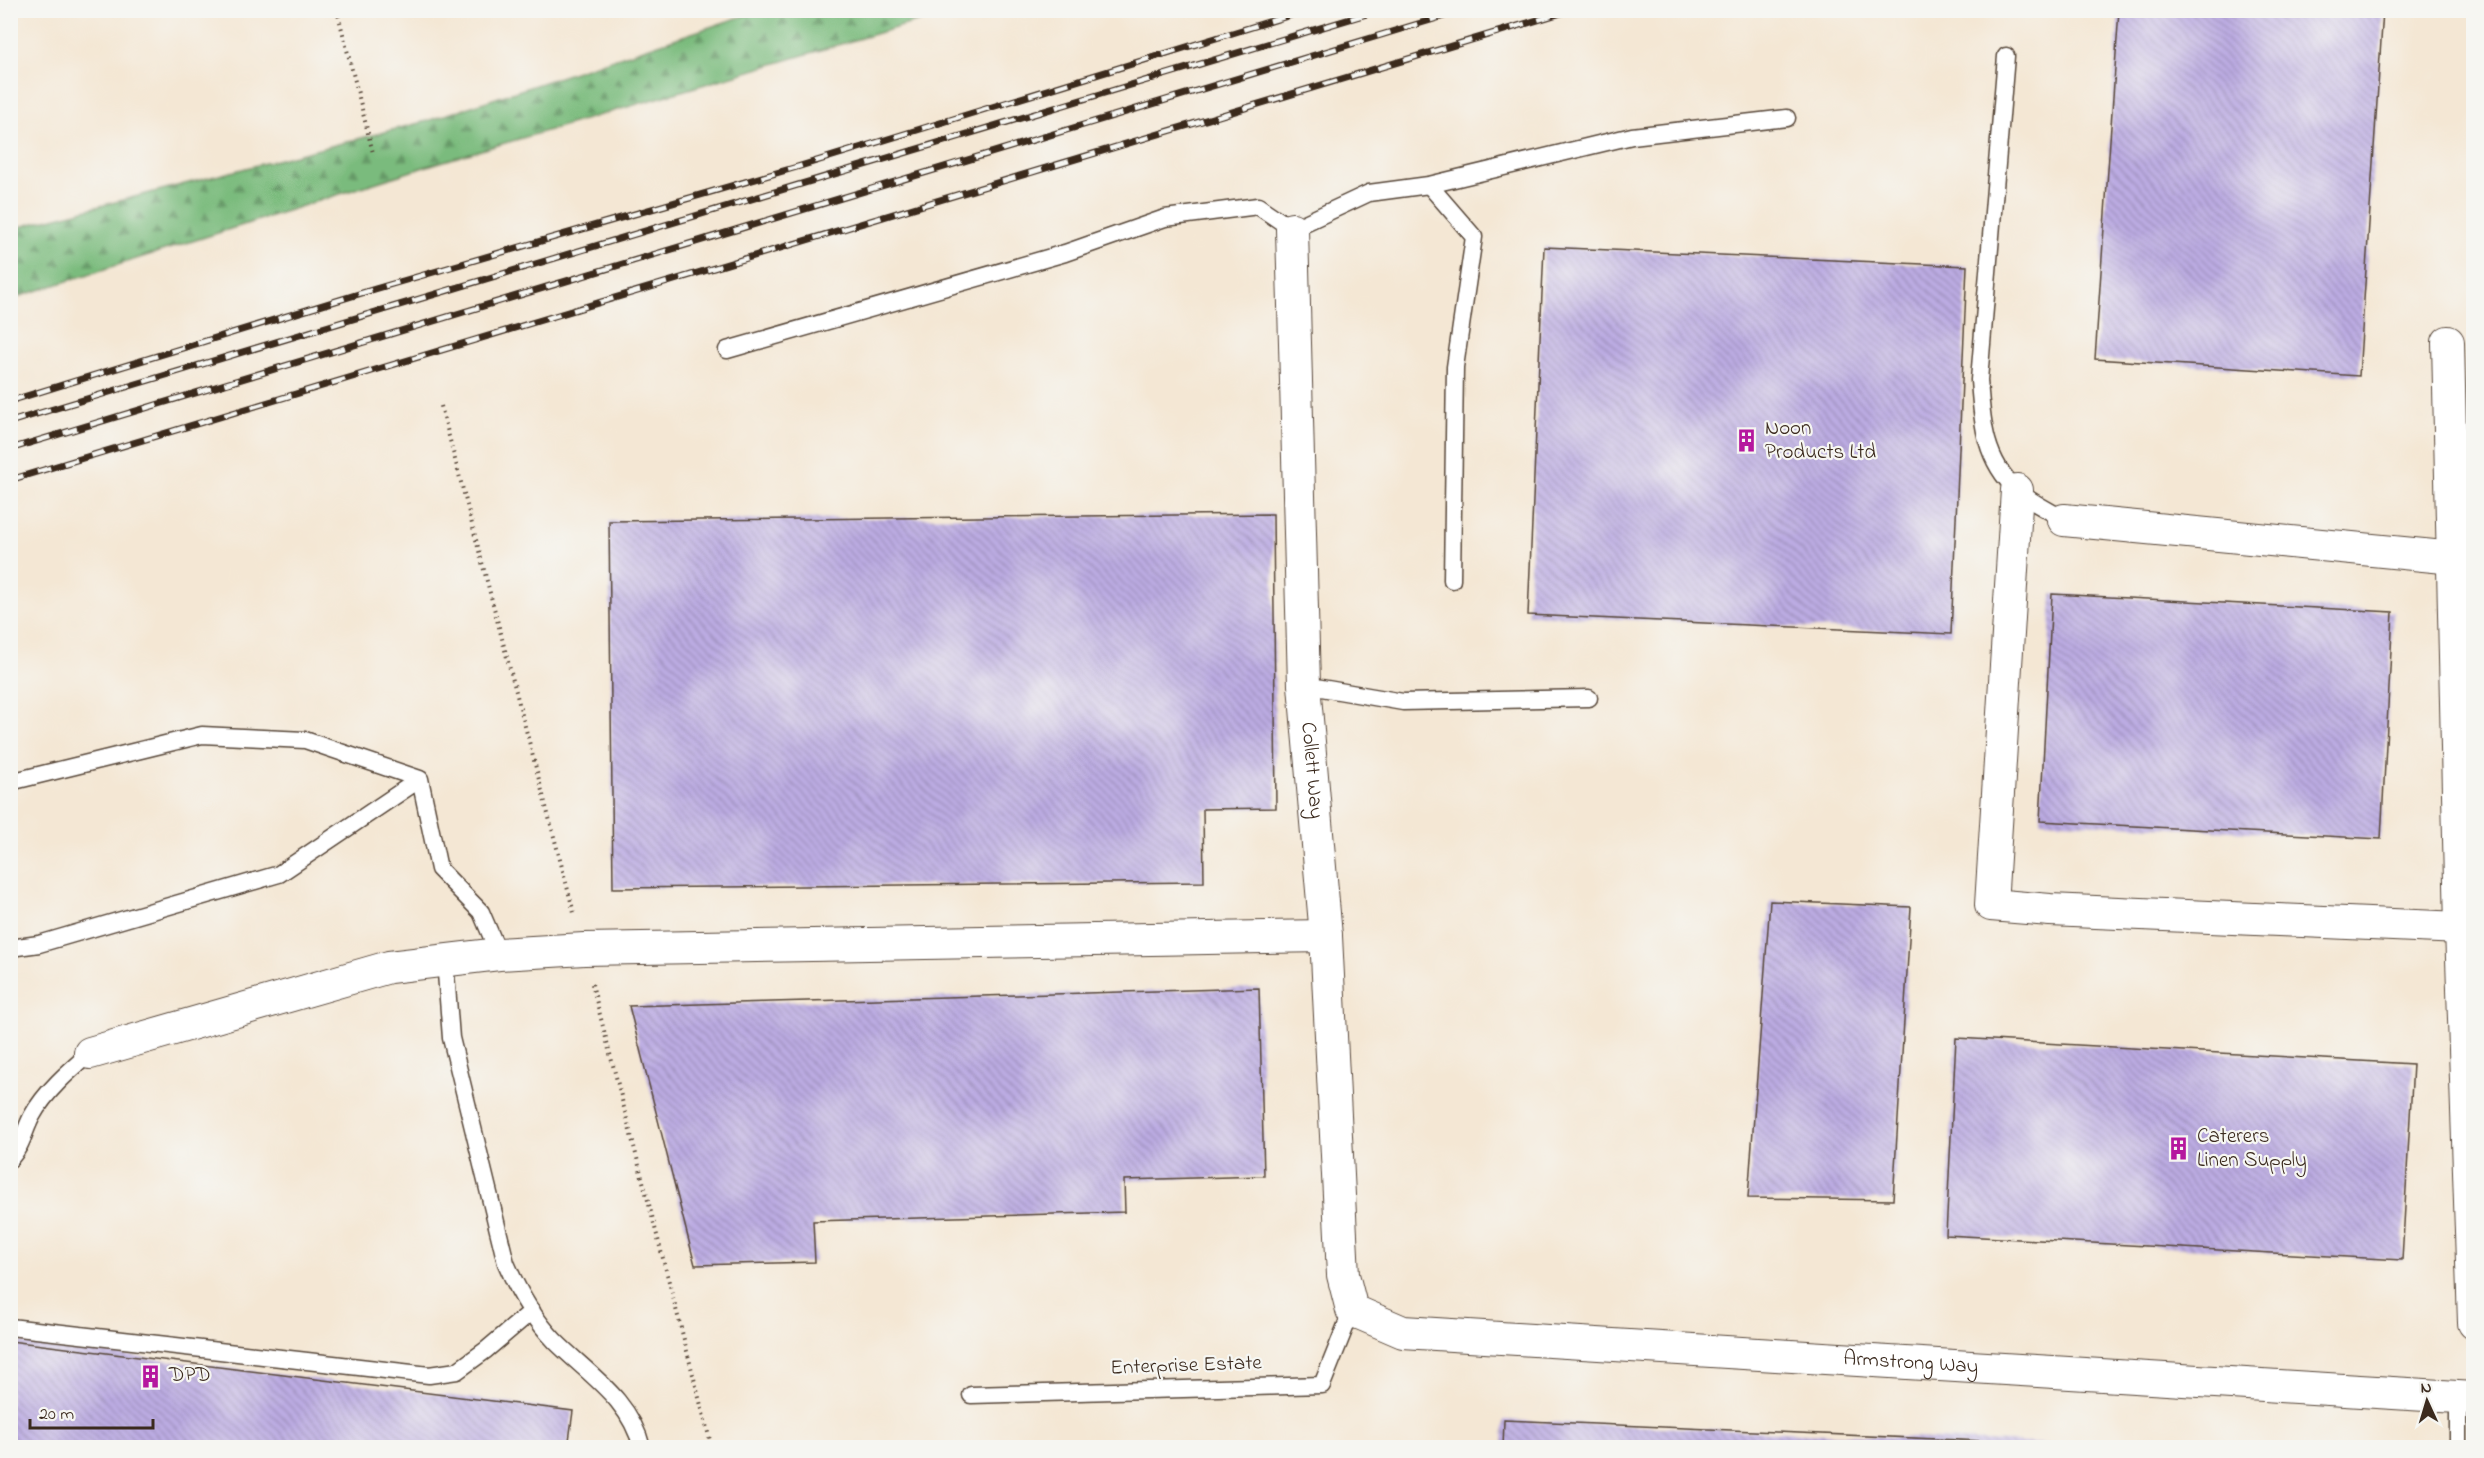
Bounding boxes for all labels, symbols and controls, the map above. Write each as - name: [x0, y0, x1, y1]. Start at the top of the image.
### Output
- place label: Noon Products Ltd: [1765, 414, 1876, 468]
- building icon: Noon Products Ltd: [1734, 428, 1760, 454]
- street label: Collett Way: [1292, 721, 1331, 820]
- place label: Caterers Linen Supply: [2197, 1122, 2307, 1178]
- building icon: Caterers Linen Supply: [2166, 1136, 2192, 1162]
- street label: Armstrong Way: [1842, 1344, 1979, 1384]
- street label: Enterprise Estate: [1110, 1348, 1263, 1384]
- place label: DPD: [168, 1361, 211, 1391]
- building icon: DPD: [138, 1363, 164, 1389]
- north arrow: [2397, 1371, 2457, 1431]
- text: N: [2420, 1376, 2433, 1400]
- scale bar: [30, 1392, 153, 1430]
- text: 20 m: [39, 1402, 74, 1428]

